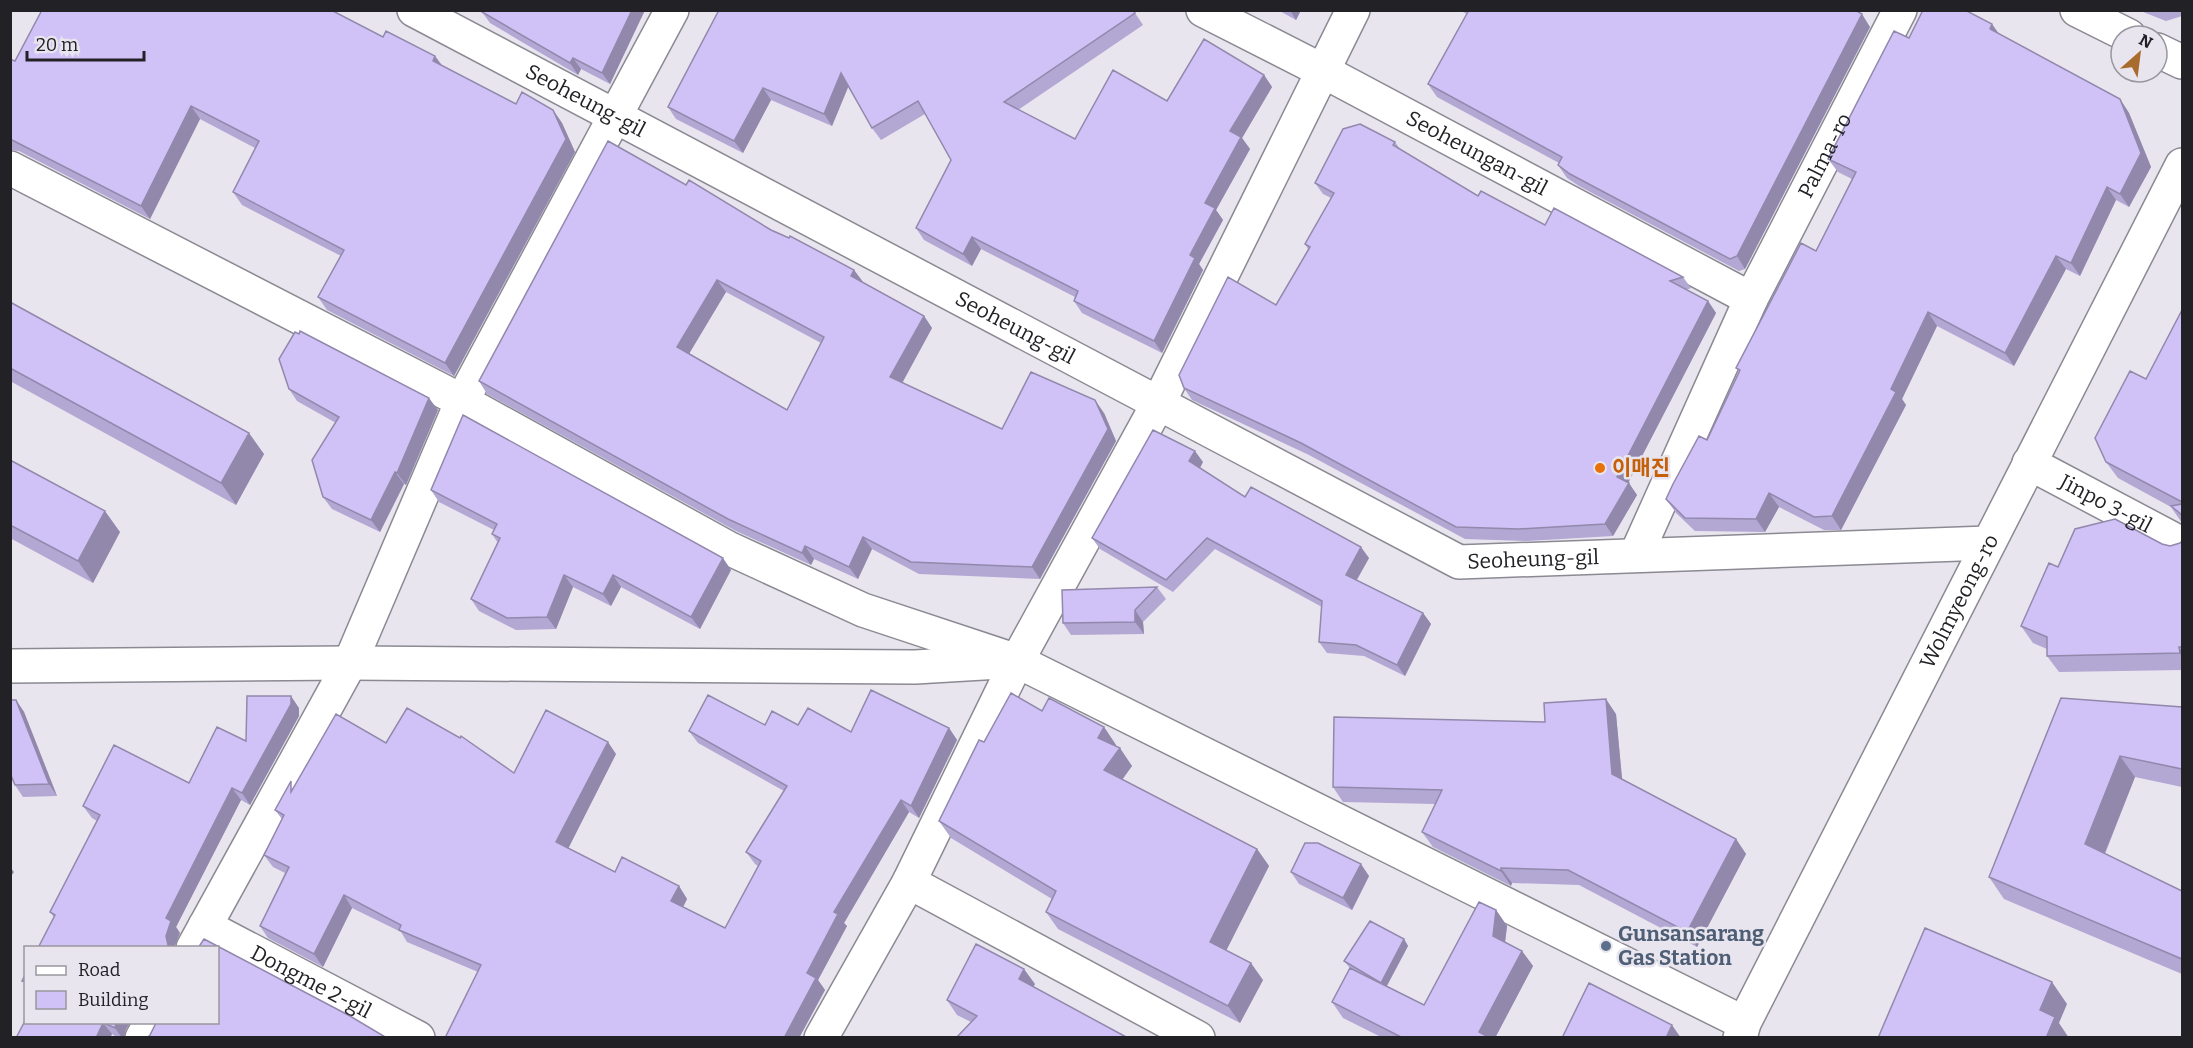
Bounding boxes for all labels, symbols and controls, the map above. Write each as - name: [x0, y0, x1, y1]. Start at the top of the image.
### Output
- scale bar: [27, 24, 144, 62]
- north arrow: [2109, 24, 2169, 84]
- text: N: [2136, 30, 2156, 52]
- text: 20 m: [36, 34, 78, 56]
- street label: Seoheung-gil: [521, 58, 650, 143]
- street label: Seoheungan-gil: [1402, 105, 1552, 201]
- street label: Palma-ro: [1792, 109, 1857, 202]
- street label: Seoheung-gil: [951, 285, 1080, 370]
- place label: 이매진: [1612, 455, 1670, 481]
- marker: 이매진: [1593, 461, 1607, 475]
- street label: Jinpo 3-gil: [2054, 468, 2156, 539]
- street label: Wolmyeong-ro: [1914, 530, 2004, 673]
- street label: Seoheung-gil: [1467, 544, 1600, 575]
- place label: Gunsansarang Gas Station: [1618, 921, 1764, 971]
- marker: Gunsansarang Gas Station: [1599, 939, 1613, 953]
- street label: Dongme 2-gil: [247, 940, 376, 1024]
- legend: [24, 946, 219, 1024]
- text: Road: [78, 959, 121, 981]
- text: Building: [78, 989, 149, 1011]

